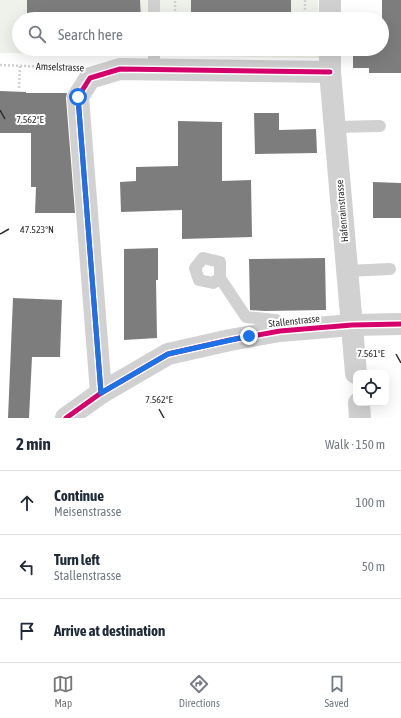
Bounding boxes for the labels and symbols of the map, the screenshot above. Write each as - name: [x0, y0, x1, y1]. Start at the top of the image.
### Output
- street label: Amselstrasse: [36, 61, 85, 73]
- route start: [69, 88, 87, 106]
- text: 7.562°E: [16, 114, 45, 125]
- street label: Hafenrainstrasse: [334, 179, 350, 243]
- text: 47.523°N: [20, 224, 54, 235]
- street label: Stallenstrasse: [268, 313, 321, 329]
- route end: [240, 327, 258, 345]
- text: 7.561°E: [357, 348, 386, 359]
- text: 7.562°E: [145, 394, 174, 405]

